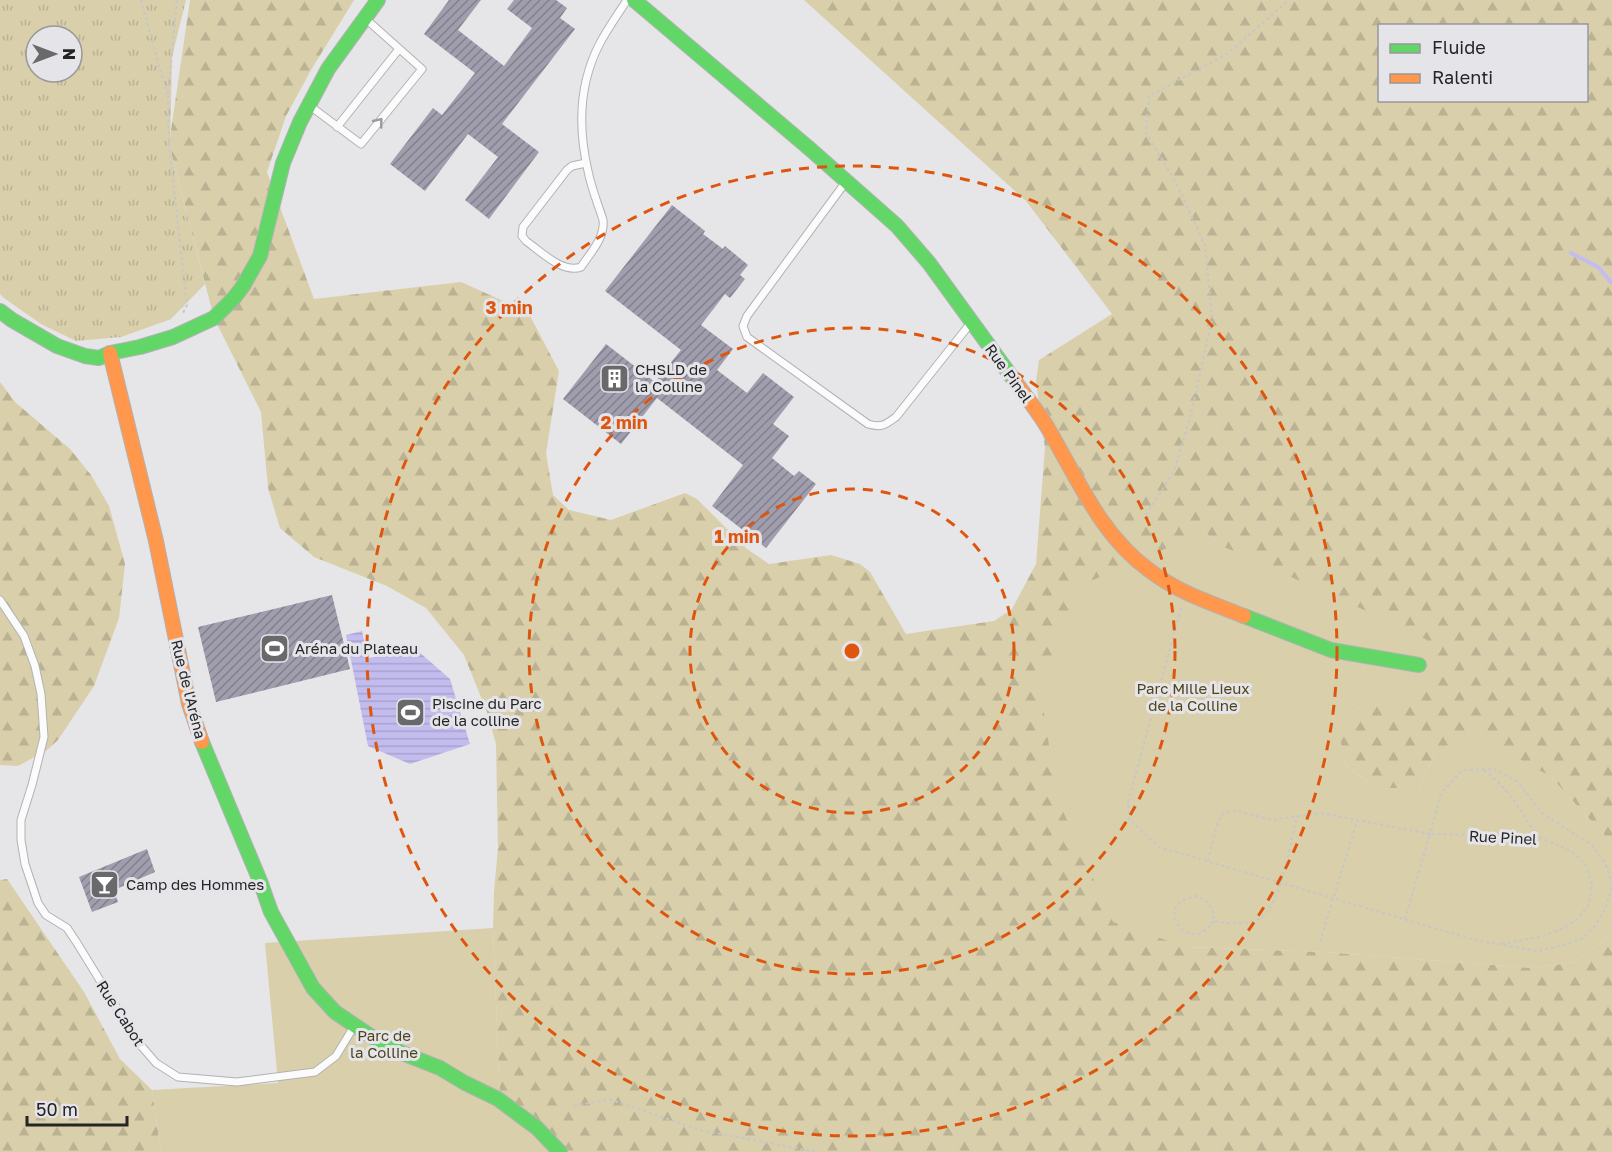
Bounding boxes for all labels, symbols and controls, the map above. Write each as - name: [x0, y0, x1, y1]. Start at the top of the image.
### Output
- north arrow: [24, 24, 84, 84]
- legend: [1378, 24, 1588, 102]
- text: Fluide: [1432, 36, 1486, 58]
- text: N: [59, 48, 79, 60]
- text: Ralenti: [1432, 66, 1493, 88]
- one-way arrow: [372, 117, 383, 128]
- text: 3 min: [485, 296, 533, 318]
- street label: Rue Pinel: [982, 340, 1036, 406]
- place label: CHSLD de la Colline: [635, 360, 707, 395]
- building icon: CHSLD de la Colline: [598, 362, 630, 394]
- text: 2 min: [600, 411, 648, 433]
- text: 1 min: [714, 525, 760, 547]
- sports icon: Aréna du Plateau: [258, 632, 290, 664]
- street label: Rue de l'Aréna: [168, 638, 210, 740]
- place label: Aréna du Plateau: [295, 639, 418, 657]
- centre of rings: [842, 641, 862, 661]
- park label: Parc Mille Lieux de la Colline: [1136, 679, 1250, 714]
- place label: Piscine du Parc de la colline: [432, 694, 542, 729]
- sports icon: Piscine du Parc de la colline: [395, 696, 427, 728]
- street label: Rue Pinel: [1469, 826, 1538, 848]
- bar icon: Camp des Hommes: [89, 868, 121, 900]
- place label: Camp des Hommes: [126, 875, 264, 893]
- street label: Rue Cabot: [93, 977, 149, 1049]
- park label: Parc de la Colline: [350, 1026, 418, 1061]
- scale bar: [27, 1089, 128, 1127]
- text: 50 m: [36, 1098, 78, 1120]

